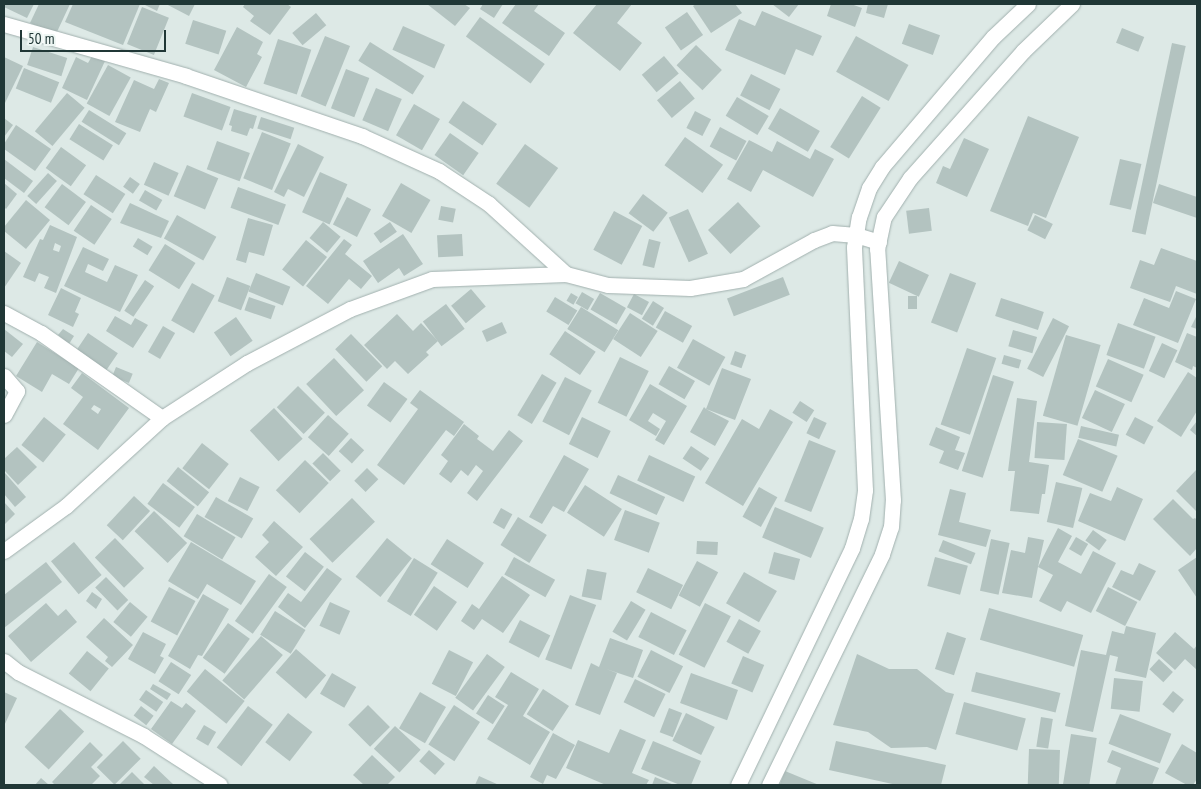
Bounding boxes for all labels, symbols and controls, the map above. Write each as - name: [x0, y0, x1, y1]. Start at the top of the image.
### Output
- scale bar: [22, 20, 169, 52]
- text: 50 m: [28, 29, 54, 48]

